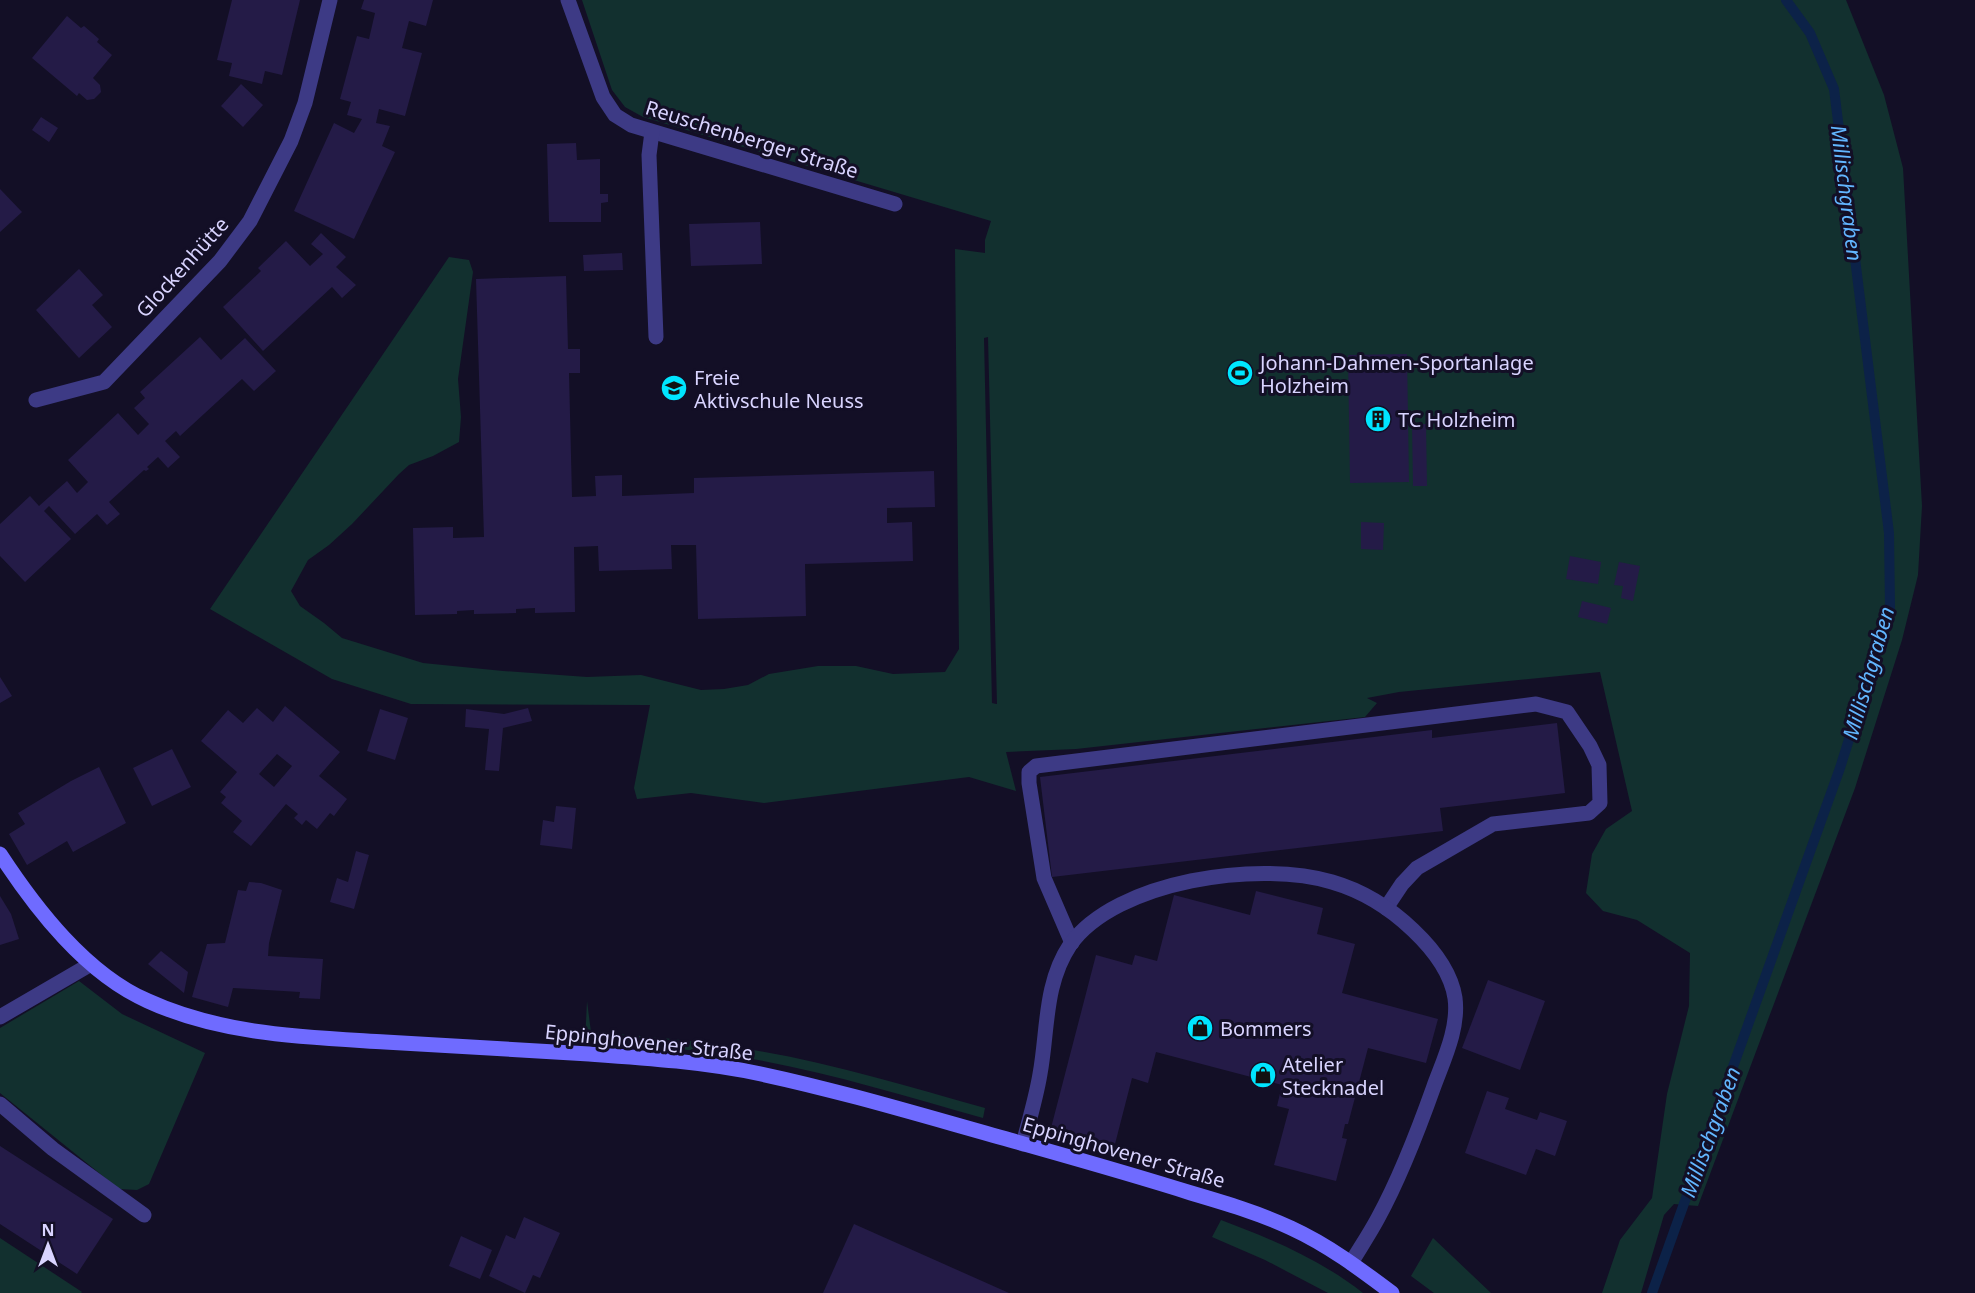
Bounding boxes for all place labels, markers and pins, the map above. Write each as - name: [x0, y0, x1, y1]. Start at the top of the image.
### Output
- place label: Johann-Dahmen-Sportanlage Holzheim: [1258, 349, 1534, 399]
- sports icon: Johann-Dahmen-Sportanlage Holzheim: [1225, 358, 1255, 388]
- place label: Freie Aktivschule Neuss: [694, 364, 864, 414]
- school or university icon: Freie Aktivschule Neuss: [659, 373, 689, 403]
- building icon: TC Holzheim: [1363, 404, 1393, 434]
- place label: TC Holzheim: [1398, 406, 1516, 433]
- shop icon: Bommers: [1185, 1013, 1215, 1043]
- place label: Bommers: [1220, 1015, 1312, 1042]
- place label: Atelier Stecknadel: [1282, 1051, 1384, 1101]
- shop icon: Atelier Stecknadel: [1248, 1060, 1278, 1090]

